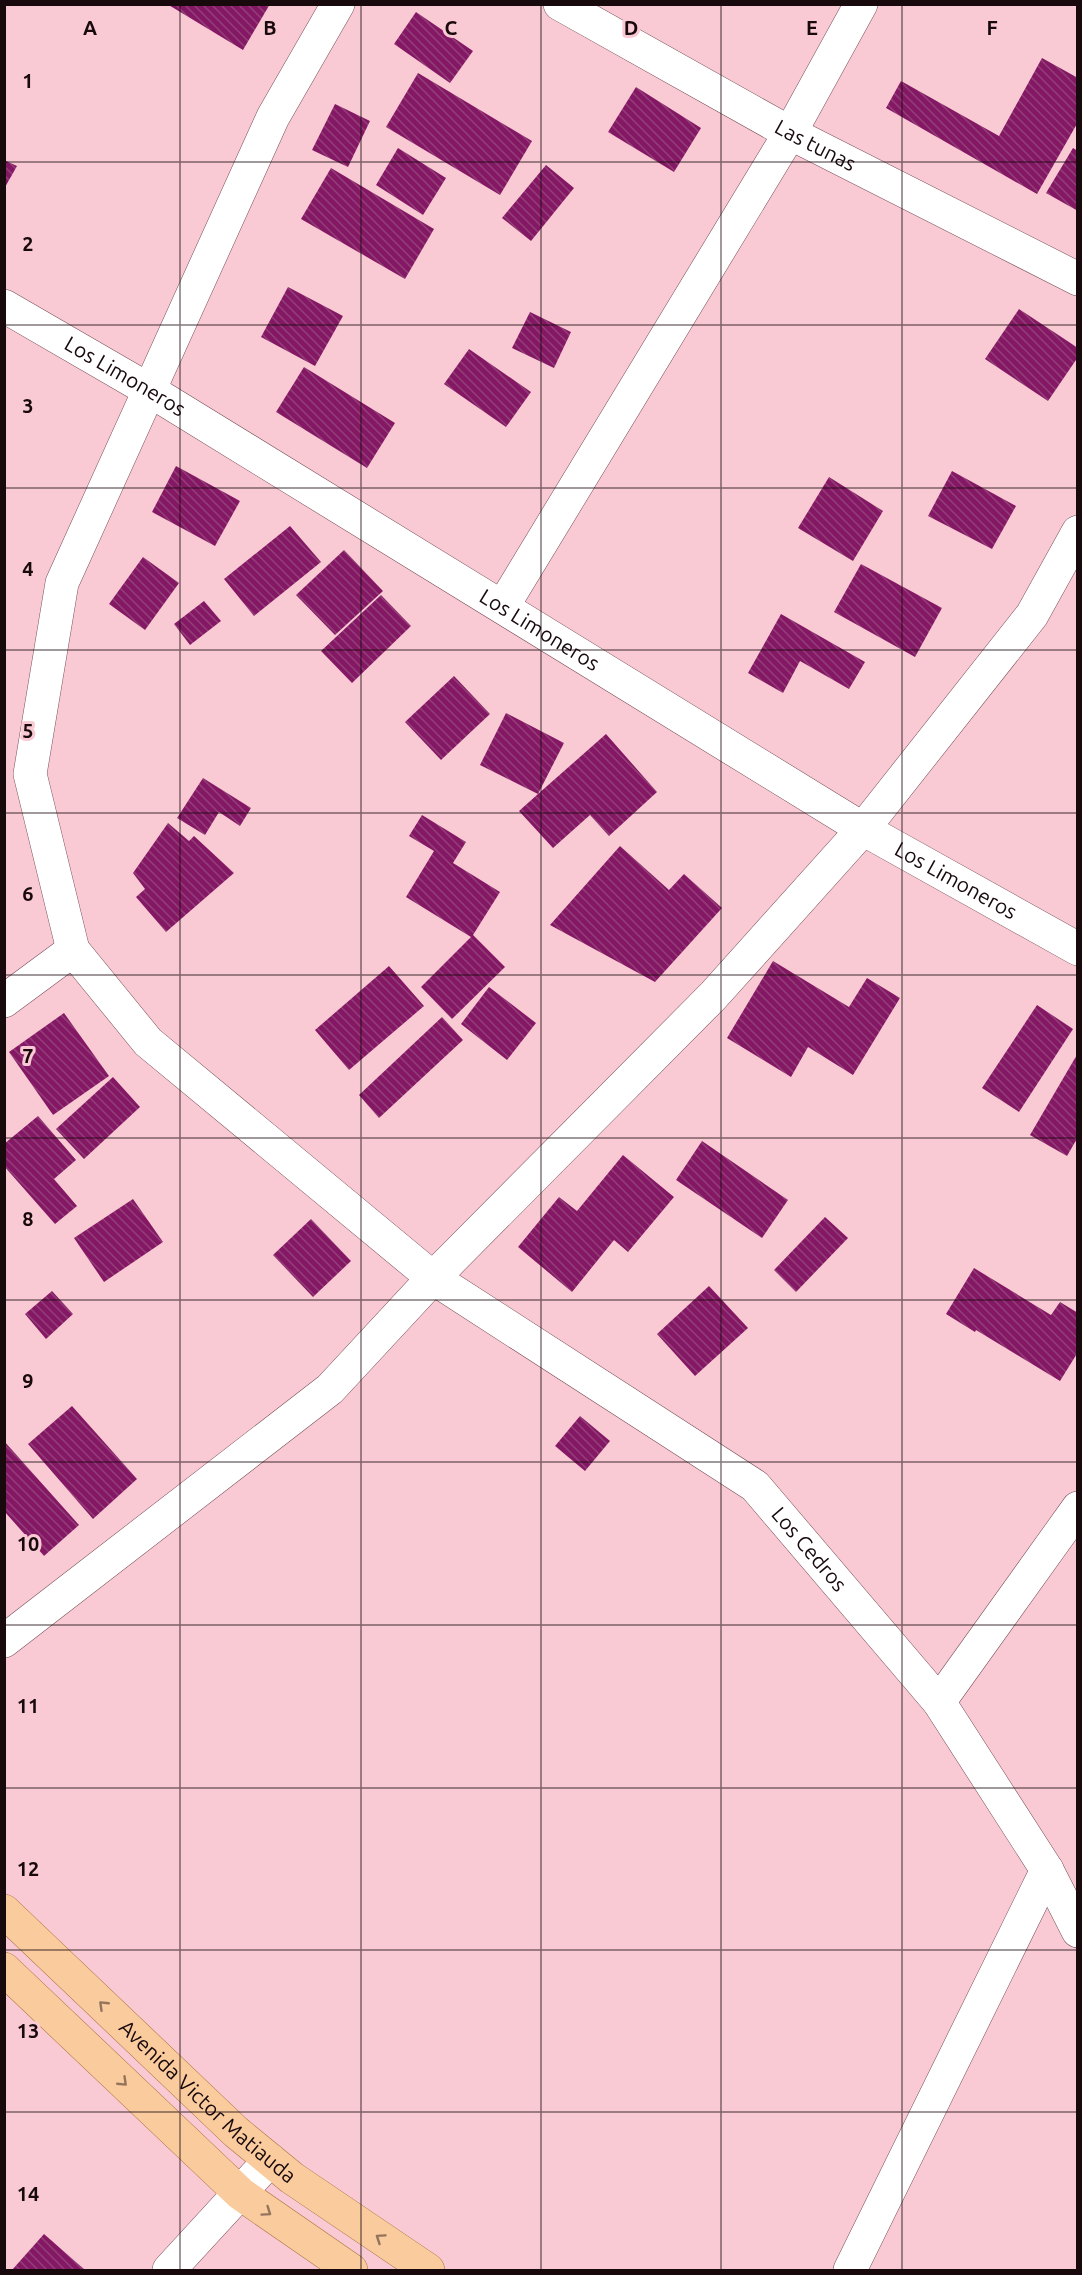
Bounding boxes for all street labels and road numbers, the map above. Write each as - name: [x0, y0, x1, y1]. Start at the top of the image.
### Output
- street label: Las tunas: [771, 114, 860, 175]
- street label: Los Limoneros: [61, 331, 190, 421]
- street label: Los Limoneros: [476, 583, 604, 675]
- street label: Los Limoneros: [891, 836, 1022, 924]
- street label: Los Cedros: [767, 1502, 852, 1596]
- street label: Avenida Victor Matiauda: [115, 2014, 301, 2187]

